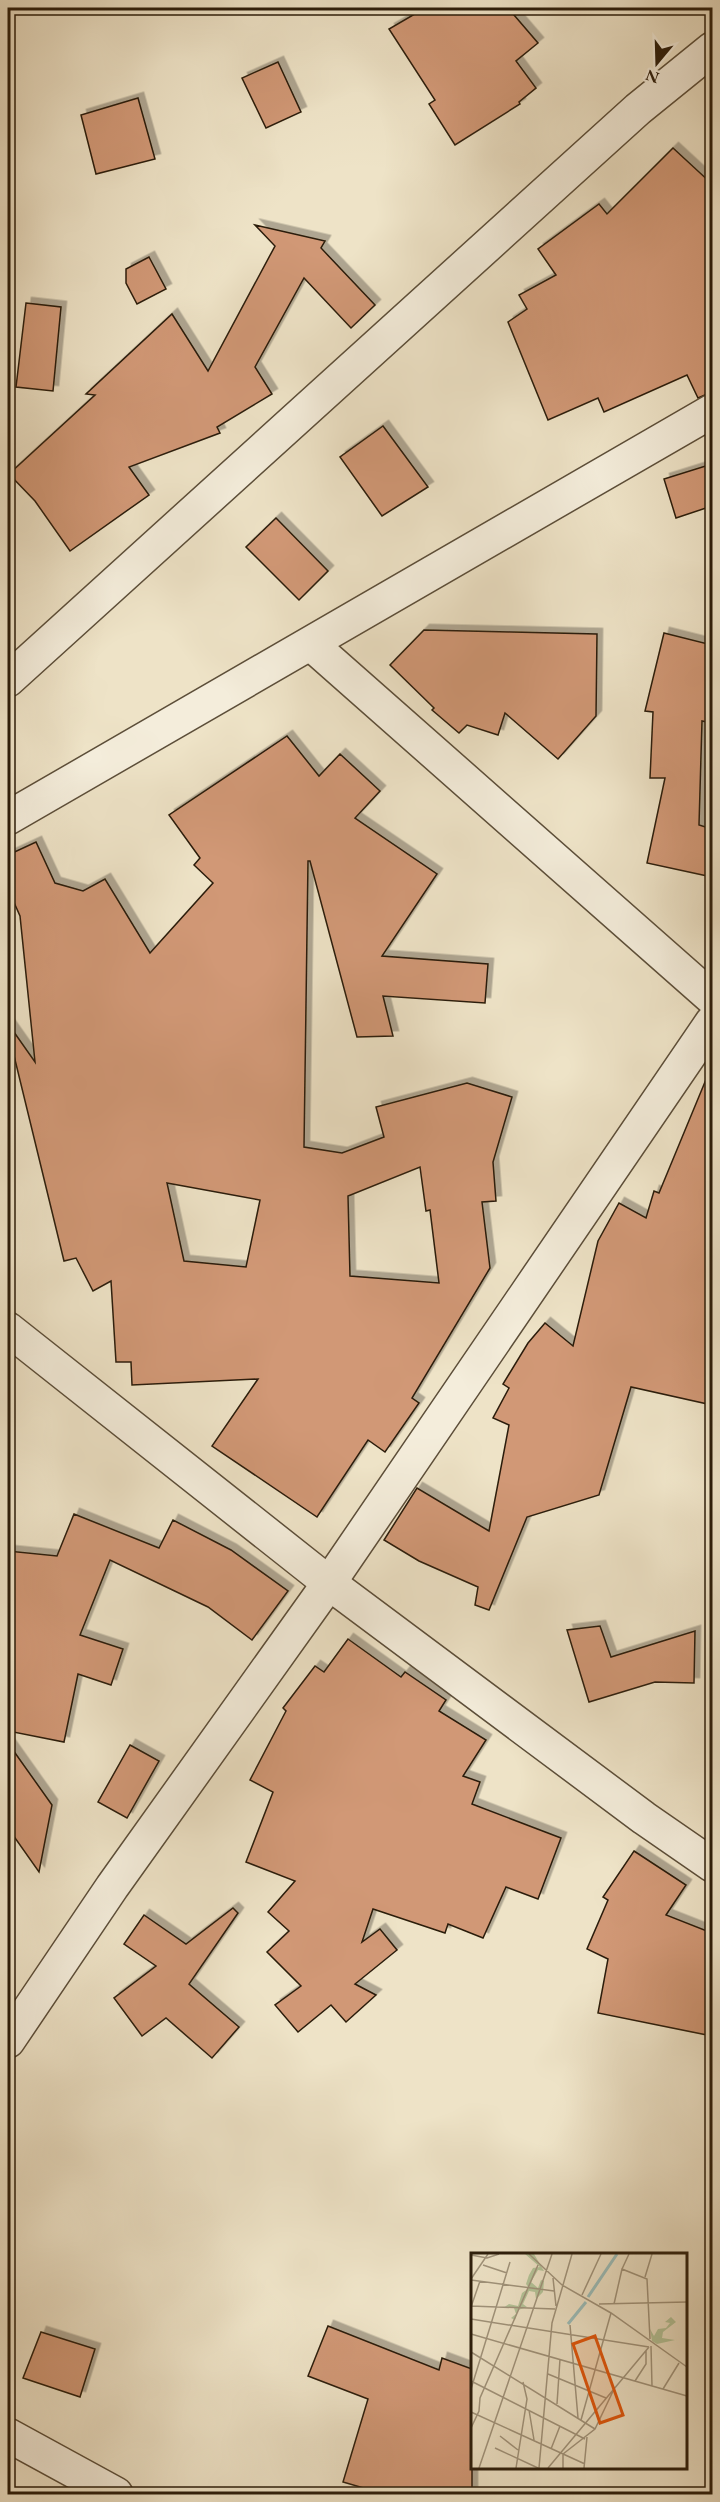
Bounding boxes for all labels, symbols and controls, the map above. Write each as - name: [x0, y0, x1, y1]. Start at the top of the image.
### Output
- north arrow: [627, 33, 687, 93]
- text: N: [643, 65, 662, 89]
- inset map: [471, 2253, 687, 2469]

